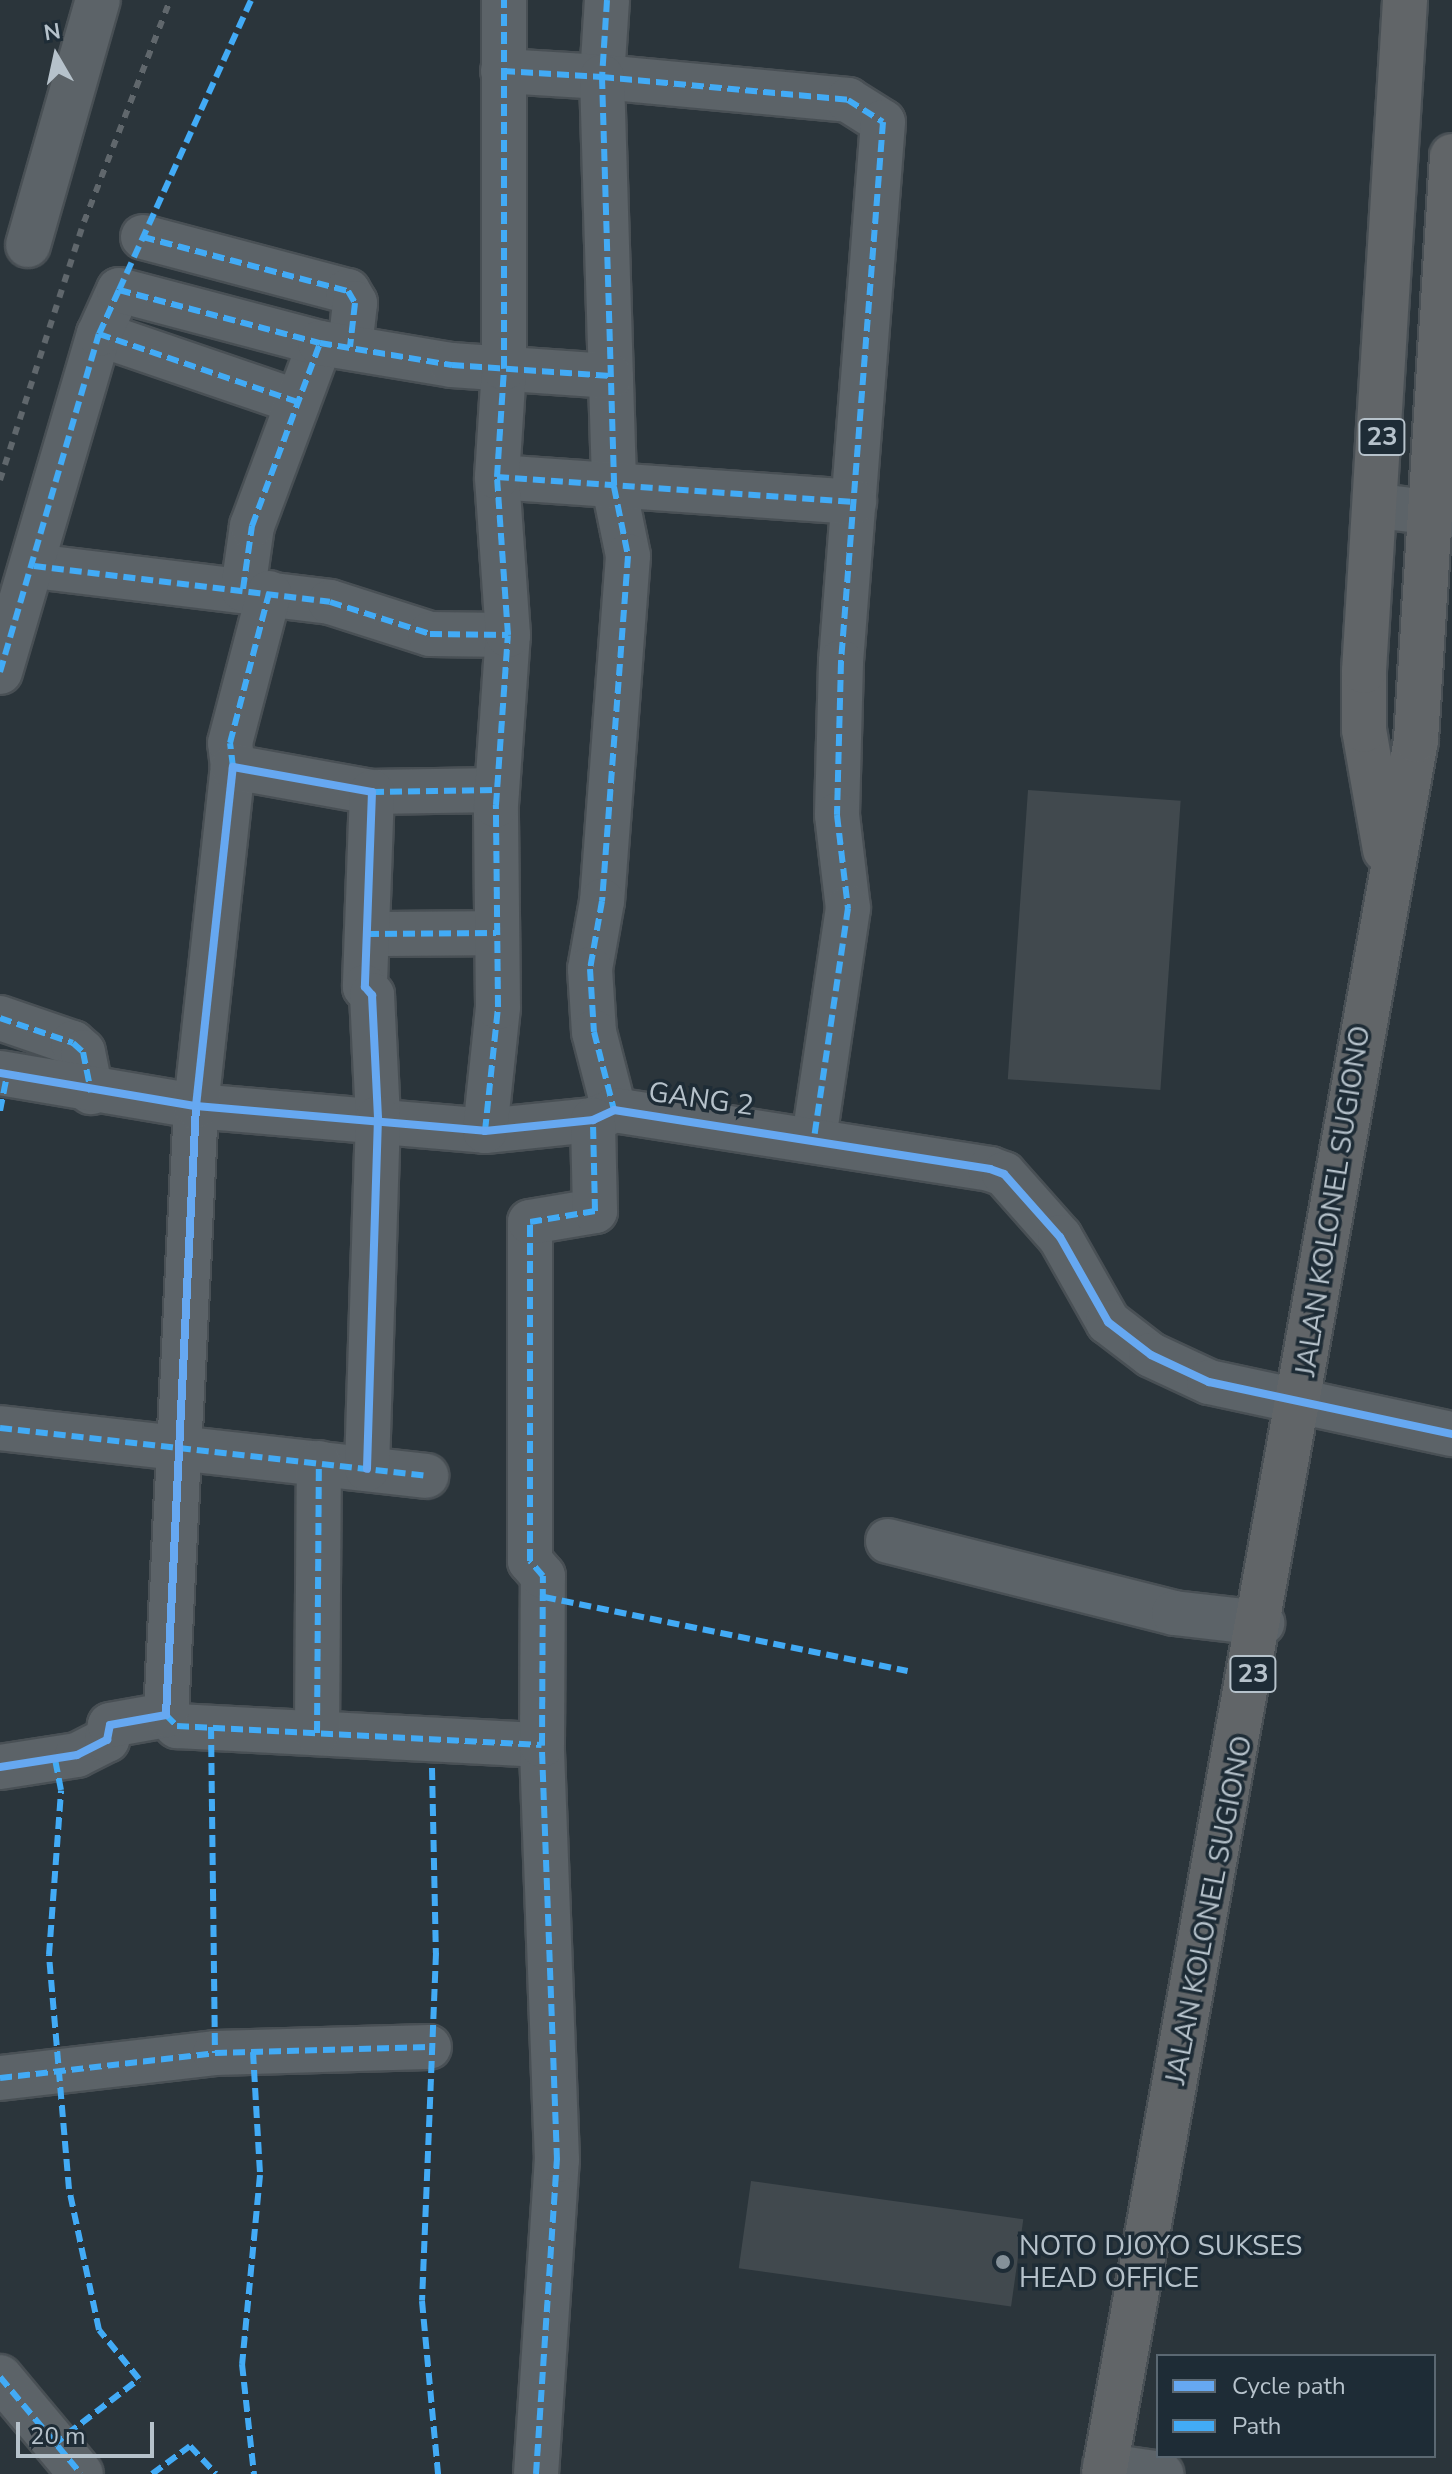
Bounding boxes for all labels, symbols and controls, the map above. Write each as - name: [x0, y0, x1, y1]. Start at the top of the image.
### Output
- north arrow: [16, 16, 96, 96]
- text: N: [42, 16, 63, 48]
- road number: 23: [1358, 415, 1406, 459]
- street label: JALAN KOLONEL SUGIONO: [1289, 1023, 1377, 1379]
- street label: GANG 2: [646, 1075, 756, 1123]
- road number: 23: [1229, 1652, 1277, 1696]
- street label: JALAN KOLONEL SUGIONO: [1159, 1733, 1259, 2087]
- place label: NOTO DJOYO SUKSES HEAD OFFICE: [1019, 2229, 1302, 2295]
- marker: NOTO DJOYO SUKSES HEAD OFFICE: [994, 2253, 1012, 2271]
- legend: [1156, 2354, 1436, 2458]
- text: Cycle path: [1232, 2370, 1346, 2402]
- scale bar: [20, 2406, 158, 2456]
- text: Path: [1232, 2410, 1281, 2442]
- text: 20 m: [30, 2420, 86, 2452]

